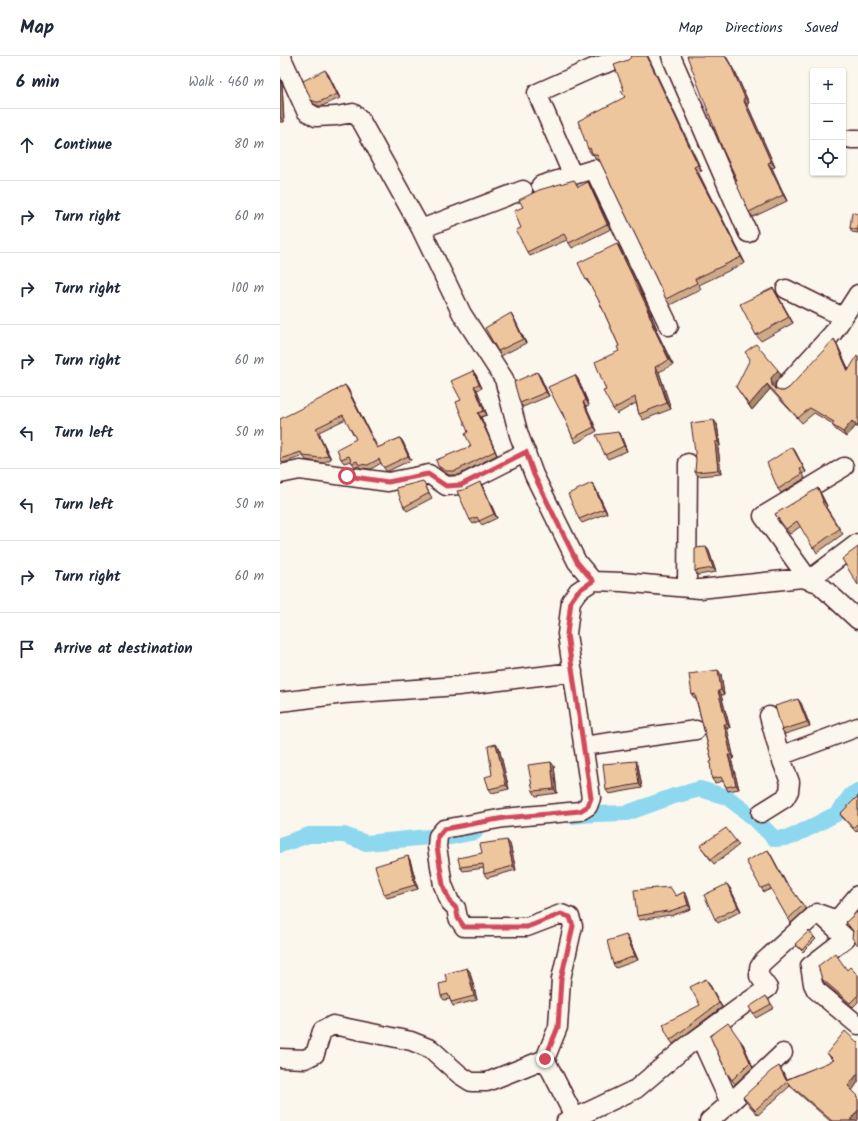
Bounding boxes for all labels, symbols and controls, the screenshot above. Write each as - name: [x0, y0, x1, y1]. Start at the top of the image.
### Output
- text: Map: [20, 13, 54, 43]
- text: Map: [678, 17, 703, 39]
- text: Directions: [725, 17, 783, 39]
- text: Saved: [805, 17, 838, 39]
- map controls: [810, 68, 846, 176]
- button: +: [810, 68, 846, 104]
- text: 6 min: [16, 69, 60, 96]
- text: Walk · 460 m: [188, 72, 264, 93]
- button: −: [810, 104, 846, 140]
- text: Continue: [54, 133, 112, 157]
- icon: ahead: [16, 134, 38, 156]
- text: 80 m: [234, 134, 264, 155]
- button: locate: [810, 140, 846, 176]
- text: Turn right: [54, 205, 121, 229]
- icon: right: [16, 206, 38, 228]
- text: 60 m: [235, 206, 264, 227]
- text: Turn right: [54, 277, 121, 301]
- icon: right: [16, 278, 38, 300]
- text: 100 m: [231, 278, 264, 299]
- text: Turn right: [54, 349, 121, 373]
- icon: right: [16, 350, 38, 372]
- text: 60 m: [235, 350, 264, 371]
- text: Turn left: [54, 421, 114, 445]
- icon: left: [16, 422, 38, 444]
- text: 50 m: [235, 422, 264, 443]
- route start: [338, 467, 356, 485]
- text: Turn left: [54, 493, 114, 517]
- icon: left: [16, 494, 38, 516]
- text: 50 m: [235, 494, 264, 515]
- text: Turn right: [54, 565, 121, 589]
- icon: right: [16, 566, 38, 588]
- text: 60 m: [235, 566, 264, 587]
- text: Arrive at destination: [54, 637, 193, 661]
- icon: arrive: [16, 638, 38, 660]
- route end: [536, 1050, 554, 1068]

